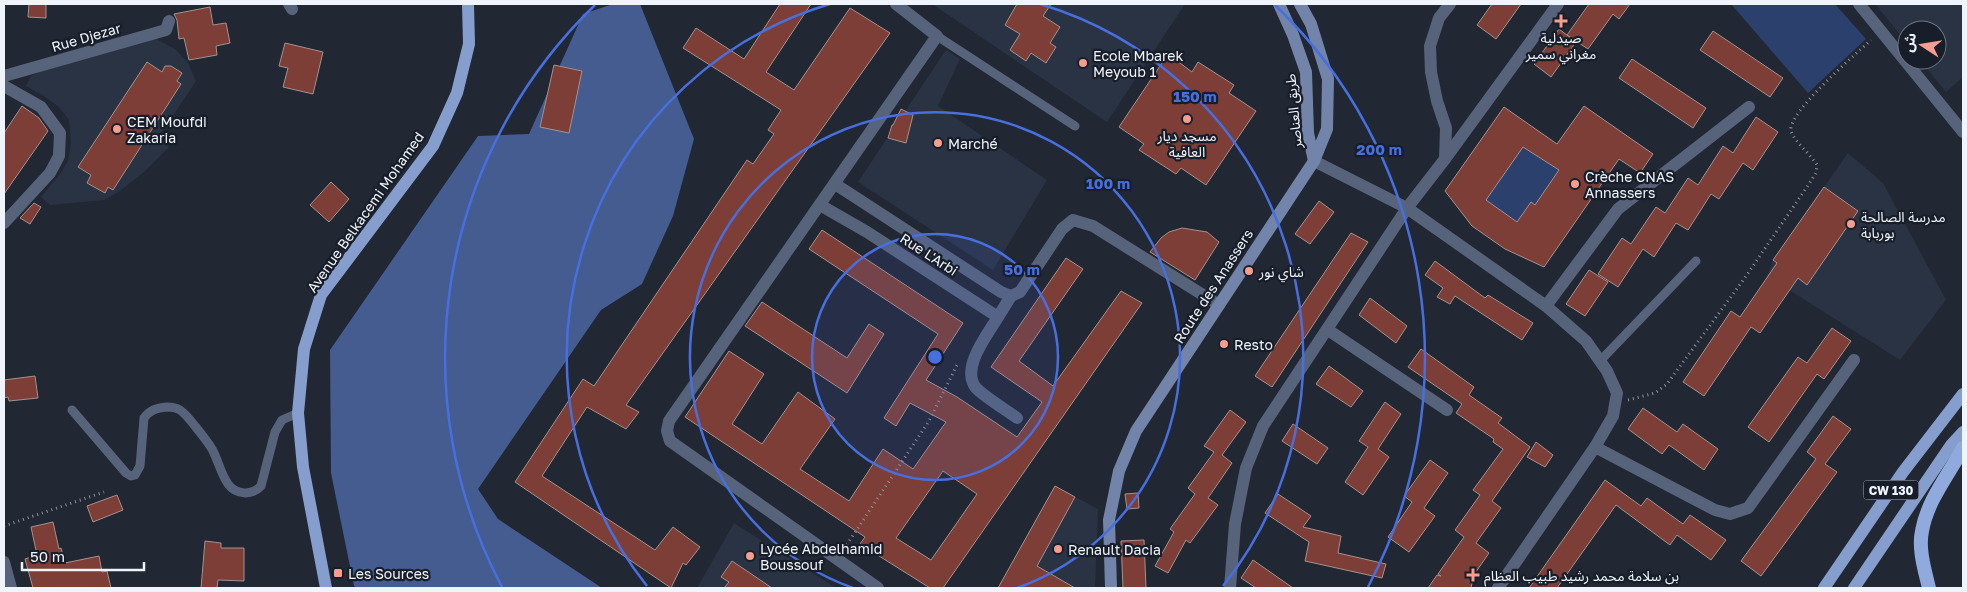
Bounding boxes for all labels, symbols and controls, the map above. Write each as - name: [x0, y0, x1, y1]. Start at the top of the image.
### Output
- marker: صيدلية مغراني سمير: [1555, 15, 1567, 27]
- street label: Rue Djezar: [49, 19, 123, 55]
- north arrow: [1897, 20, 1947, 70]
- place label: صيدلية مغراني سمير: [1525, 29, 1596, 65]
- text: ش: [1898, 31, 1919, 53]
- place label: Ecole Mbarek Meyoub 1: [1093, 47, 1183, 80]
- marker: Ecole Mbarek Meyoub 1: [1077, 57, 1089, 69]
- street label: طريق العناصر: [1281, 73, 1307, 150]
- text: 150 m: [1173, 87, 1217, 105]
- place label: CEM Moufdi Zakaria: [127, 113, 207, 146]
- marker: مسجد ديار العافية: [1181, 113, 1193, 125]
- marker: CEM Moufdi Zakaria: [111, 123, 123, 135]
- place label: مسجد ديار العافية: [1156, 127, 1217, 160]
- street label: Avenue Belkacemi Mohamed: [303, 128, 427, 296]
- place label: Marché: [948, 135, 998, 152]
- marker: Marché: [932, 137, 944, 149]
- text: 200 m: [1356, 140, 1402, 158]
- place label: Crèche CNAS Annassers: [1585, 168, 1674, 201]
- text: 100 m: [1086, 174, 1130, 192]
- marker: Crèche CNAS Annassers: [1569, 178, 1581, 190]
- place label: مدرسة الصالحة بوربابة: [1861, 208, 1946, 242]
- marker: مدرسة الصالحة بوربابة: [1845, 218, 1857, 230]
- street label: Route des Anassers: [1170, 226, 1256, 346]
- street label: Rue L'Arbi: [897, 229, 961, 279]
- text: 50 m: [1004, 260, 1040, 278]
- place label: شاي نور: [1258, 263, 1304, 283]
- marker: شاي نور: [1243, 265, 1255, 277]
- place label: Resto: [1234, 336, 1273, 353]
- marker: Resto: [1218, 338, 1230, 350]
- centre of rings: [926, 348, 944, 366]
- road number: CW 130: [1864, 480, 1918, 500]
- scale bar: [22, 540, 145, 572]
- place label: Lycée Abdelhamid Boussouf: [760, 540, 882, 573]
- place label: Renault Dacia: [1068, 541, 1161, 558]
- marker: Renault Dacia: [1052, 543, 1064, 555]
- text: 50 m: [30, 547, 65, 565]
- marker: Lycée Abdelhamid Boussouf: [744, 550, 756, 562]
- place label: Les Sources: [348, 565, 429, 582]
- marker: Les Sources: [332, 567, 344, 579]
- place label: بن سلامة محمد رشيد طبيب العظام: [1484, 567, 1679, 587]
- marker: بن سلامة محمد رشيد طبيب العظام: [1466, 568, 1480, 582]

